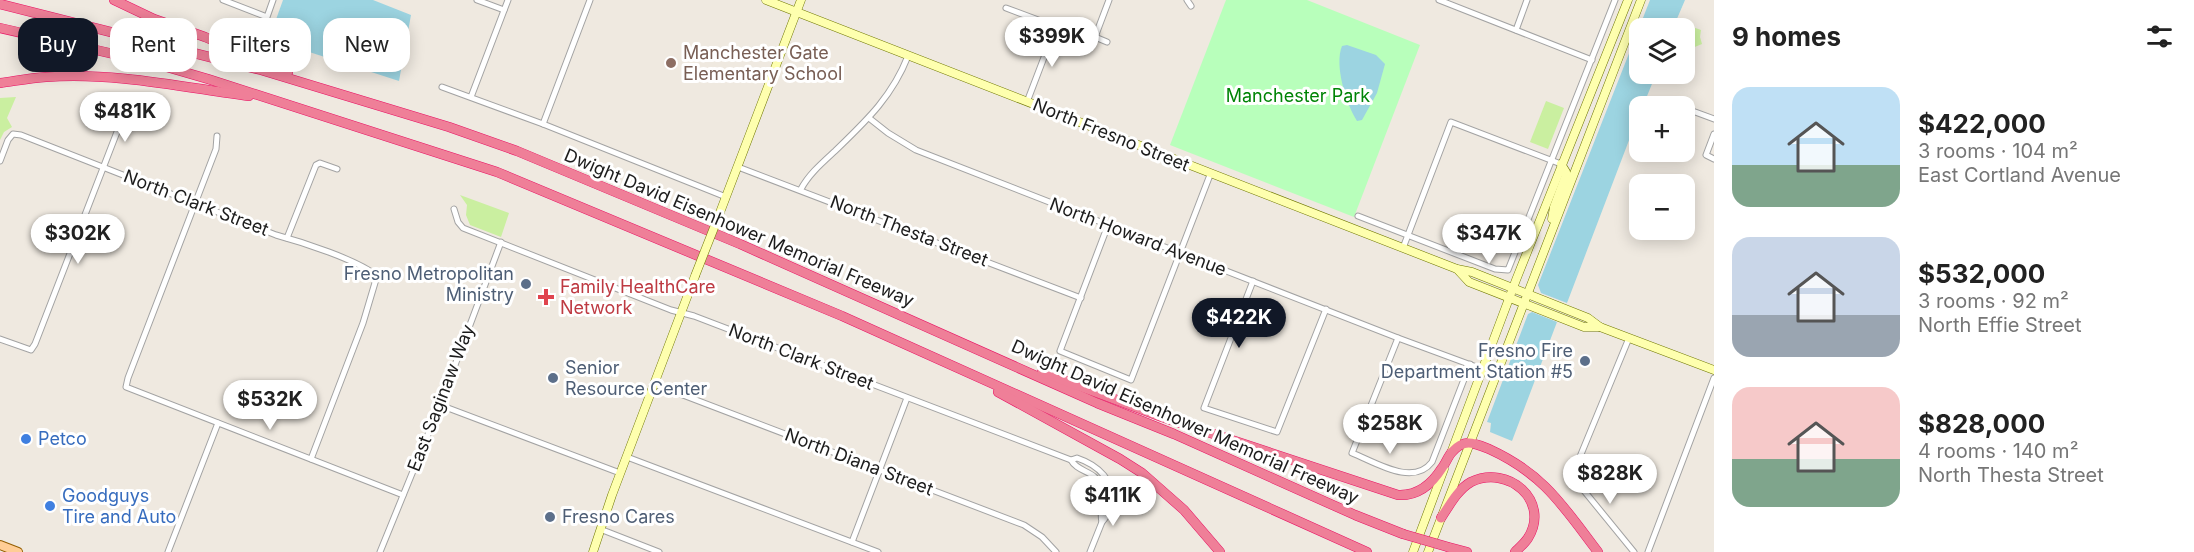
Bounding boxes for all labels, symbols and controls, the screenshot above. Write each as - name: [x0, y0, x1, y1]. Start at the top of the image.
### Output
- pin: $399K: [1010, 17, 1094, 68]
- chip: Buy: [18, 18, 98, 72]
- chip: Rent: [110, 18, 197, 72]
- chip: Filters: [209, 18, 311, 72]
- chip: New: [323, 18, 410, 72]
- map controls: [1629, 18, 1695, 240]
- button: layers: [1629, 18, 1695, 84]
- icon: filters: [2143, 20, 2176, 53]
- text: 9 homes: [1732, 21, 1841, 52]
- text: $399K: [1019, 24, 1085, 48]
- place label: Manchester Gate Elementary School: [683, 42, 842, 84]
- marker: Manchester Gate Elementary School: [664, 56, 678, 70]
- park label: Manchester Park: [1226, 85, 1370, 106]
- pin: $481K: [83, 92, 167, 143]
- street label: North Fresno Street: [1030, 94, 1193, 176]
- button: +: [1629, 96, 1695, 162]
- text: $481K: [94, 99, 156, 123]
- text: $422,000: [1918, 108, 2046, 139]
- icon: home: [1780, 111, 1852, 183]
- text: 3 rooms · 104 m²: [1918, 139, 2078, 163]
- street label: Dwight David Eisenhower Memorial Freeway: [561, 144, 917, 311]
- text: East Cortland Avenue: [1918, 163, 2121, 187]
- street label: North Clark Street: [121, 165, 272, 240]
- button: −: [1629, 174, 1695, 240]
- street label: North Thesta Street: [827, 191, 991, 270]
- street label: North Howard Avenue: [1047, 193, 1229, 280]
- pin: $302K: [36, 214, 120, 265]
- pin: $347K: [1447, 214, 1531, 265]
- text: $302K: [45, 221, 111, 245]
- text: $347K: [1456, 221, 1522, 245]
- text: $532,000: [1918, 258, 2045, 289]
- icon: home: [1780, 261, 1852, 333]
- place label: Fresno Metropolitan Ministry: [344, 263, 514, 305]
- place label: Family HealthCare Network: [560, 276, 716, 318]
- marker: Fresno Metropolitan Ministry: [519, 277, 533, 291]
- marker: Family HealthCare Network: [537, 288, 555, 306]
- text: 3 rooms · 92 m²: [1918, 289, 2069, 313]
- pin: $422K: [1197, 298, 1281, 349]
- text: $422K: [1206, 305, 1272, 329]
- text: North Effie Street: [1918, 313, 2082, 337]
- street label: North Clark Street: [726, 319, 877, 394]
- street label: East Saginaw Way: [403, 321, 478, 474]
- street label: Dwight David Eisenhower Memorial Freeway: [1008, 335, 1362, 508]
- place label: Fresno Fire Department Station #5: [1381, 340, 1573, 382]
- marker: Fresno Fire Department Station #5: [1578, 354, 1592, 368]
- place label: Senior Resource Center: [565, 357, 708, 399]
- marker: Senior Resource Center: [546, 371, 560, 385]
- pin: $532K: [228, 380, 312, 431]
- text: $532K: [237, 387, 303, 411]
- pin: $258K: [1348, 404, 1432, 455]
- text: $828,000: [1918, 408, 2045, 439]
- text: $258K: [1357, 411, 1423, 435]
- icon: home: [1780, 411, 1852, 483]
- street label: North Diana Street: [782, 424, 936, 500]
- place label: Petco: [38, 428, 87, 449]
- marker: Petco: [19, 432, 33, 446]
- text: 4 rooms · 140 m²: [1918, 439, 2078, 463]
- pin: $828K: [1568, 454, 1652, 505]
- text: $828K: [1577, 461, 1643, 485]
- text: North Thesta Street: [1918, 463, 2104, 487]
- pin: $411K: [1071, 476, 1155, 527]
- text: $411K: [1084, 483, 1142, 507]
- place label: Goodguys Tire and Auto: [62, 485, 176, 527]
- marker: Goodguys Tire and Auto: [43, 499, 57, 513]
- place label: Fresno Cares: [562, 506, 675, 527]
- marker: Fresno Cares: [543, 510, 557, 524]

